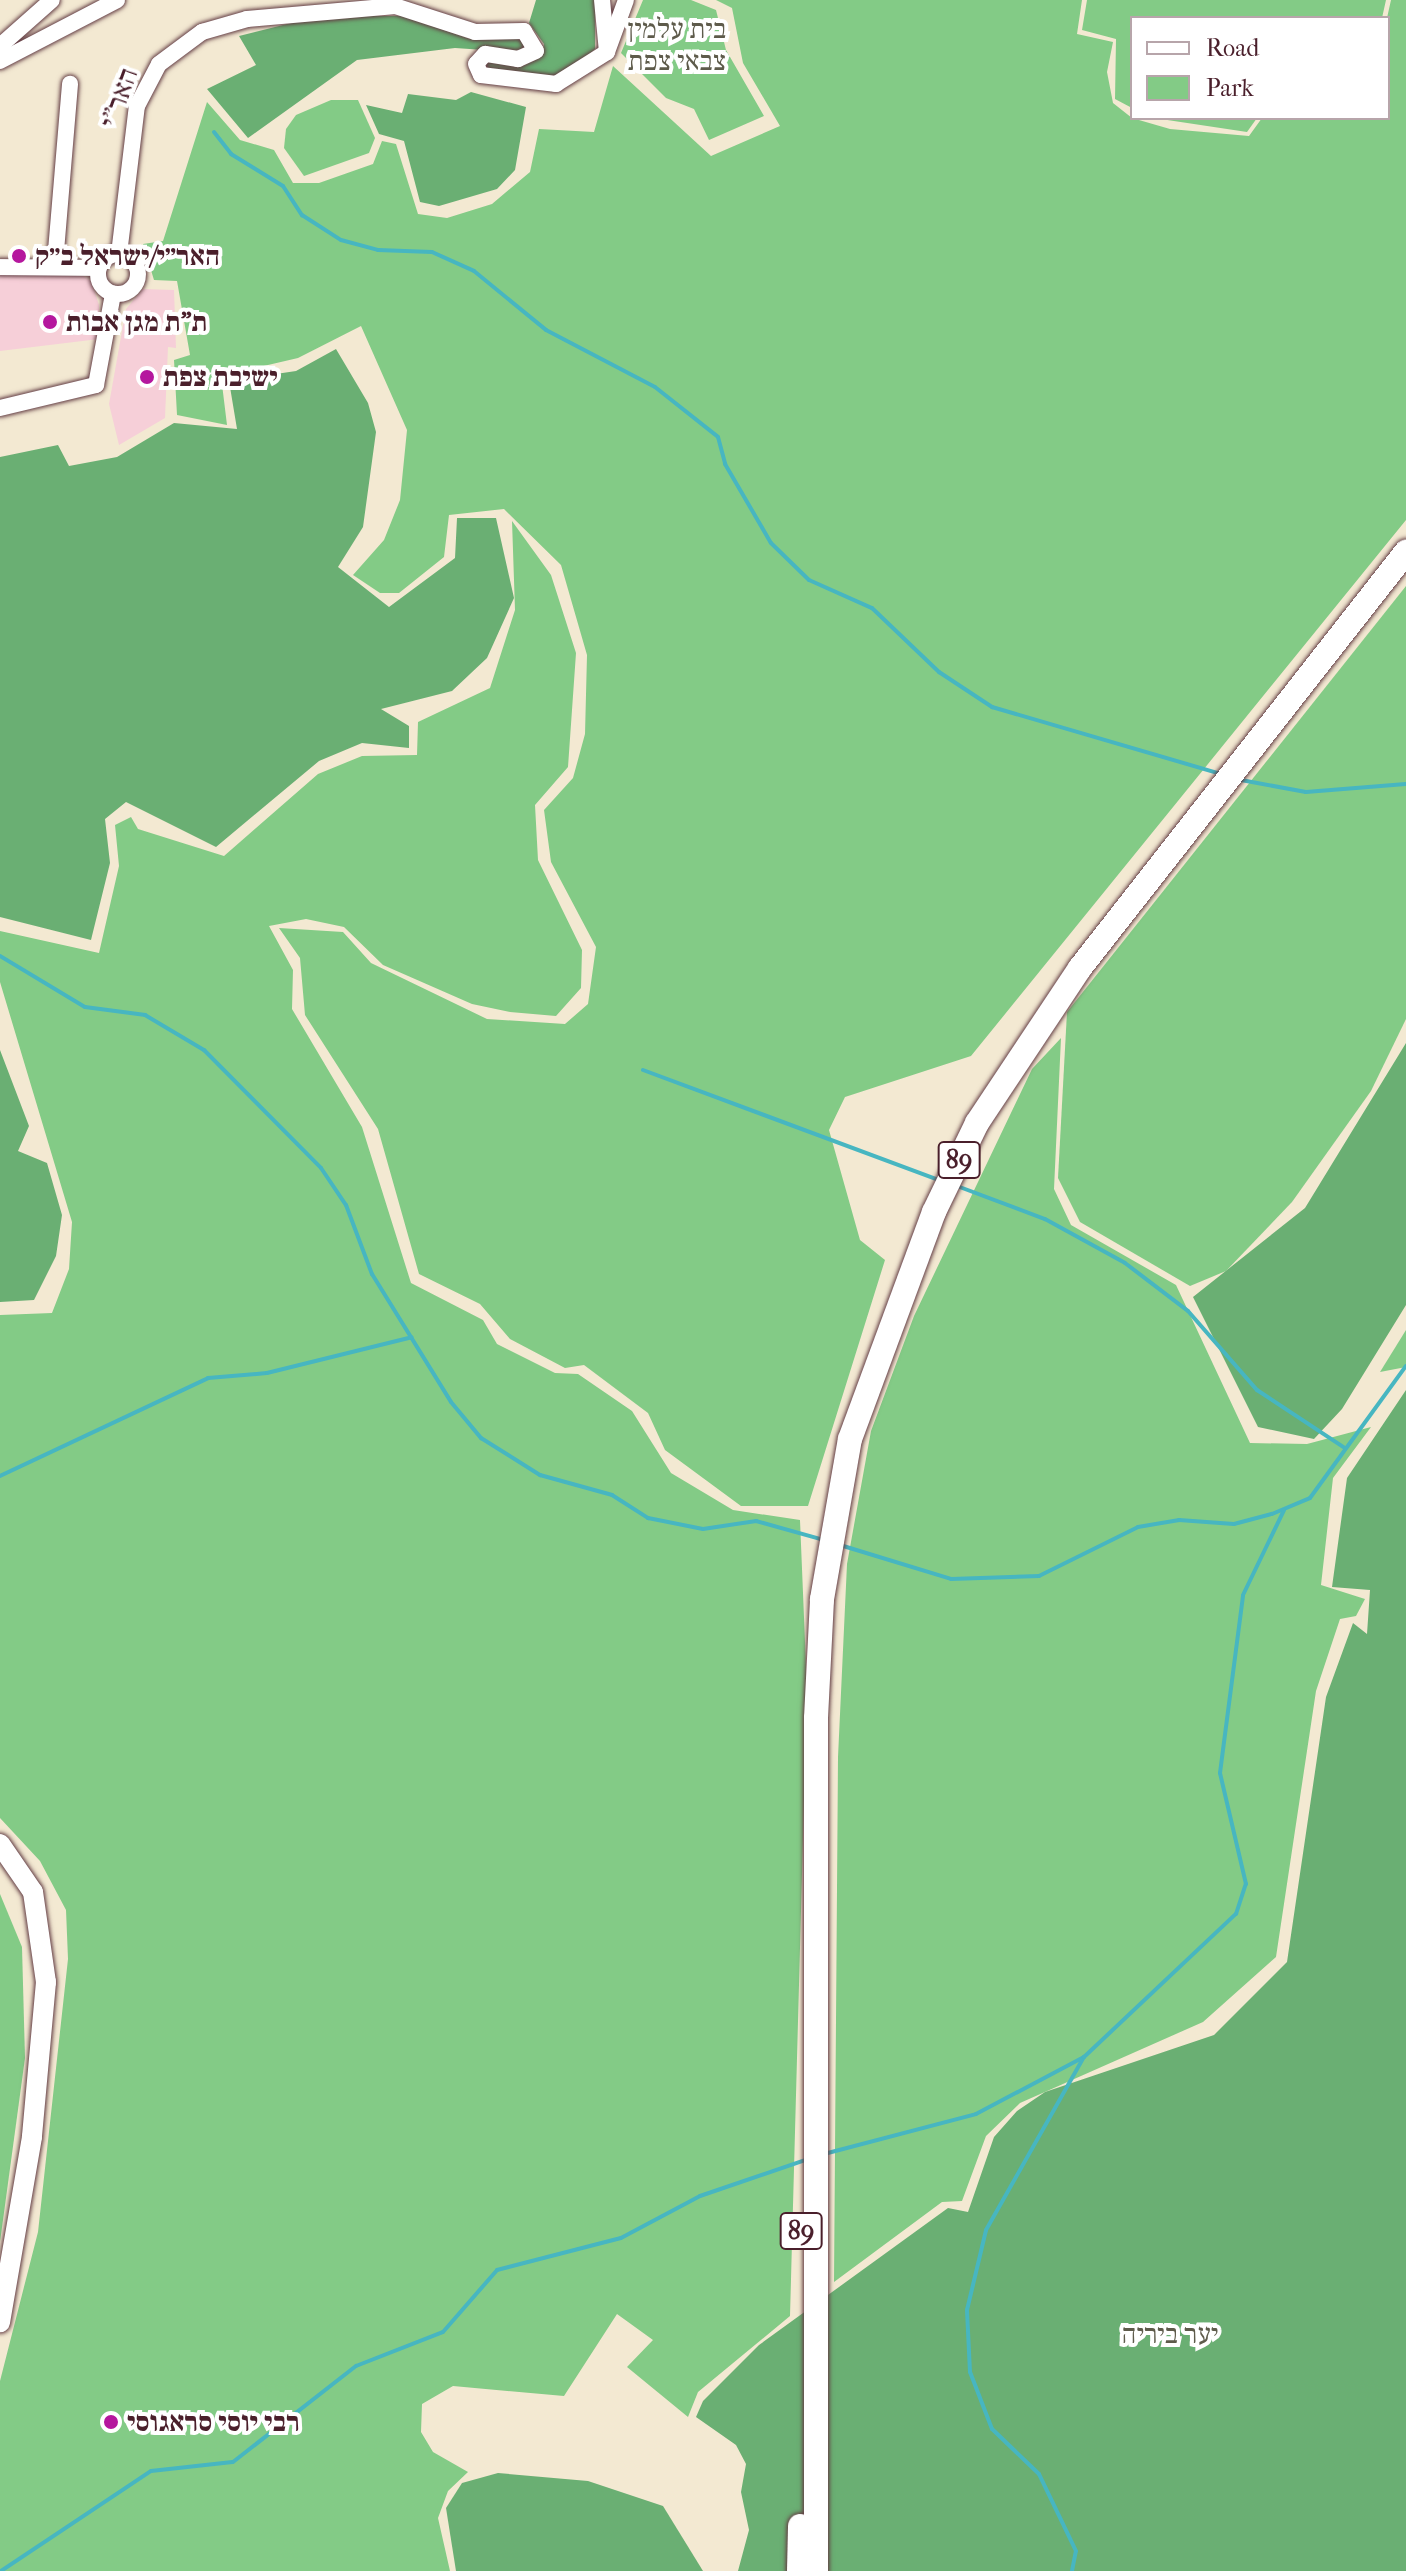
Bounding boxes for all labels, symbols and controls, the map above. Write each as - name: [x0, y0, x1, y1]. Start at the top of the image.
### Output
- park label: בית עלמין צבאי צפת: [628, 12, 726, 78]
- legend: [1130, 16, 1390, 120]
- text: Road: [1206, 34, 1259, 62]
- street label: האר"י: [93, 63, 145, 133]
- text: Park: [1206, 74, 1254, 102]
- place label: האר״י/ישראל ב״ק: [35, 239, 220, 273]
- marker: האר״י/ישראל ב״ק: [10, 247, 28, 265]
- place label: ת"ת מגן אבות: [66, 305, 208, 339]
- marker: ת"ת מגן אבות: [41, 313, 59, 331]
- place label: ישיבת צפת: [163, 360, 278, 394]
- marker: ישיבת צפת: [138, 368, 156, 386]
- road number: 89: [937, 1138, 981, 1182]
- road number: 89: [779, 2209, 823, 2253]
- park label: יער ביריה: [1122, 2317, 1218, 2351]
- place label: רבי יוסי סראגוסי: [127, 2405, 300, 2439]
- marker: רבי יוסי סראגוסי: [102, 2413, 120, 2431]

